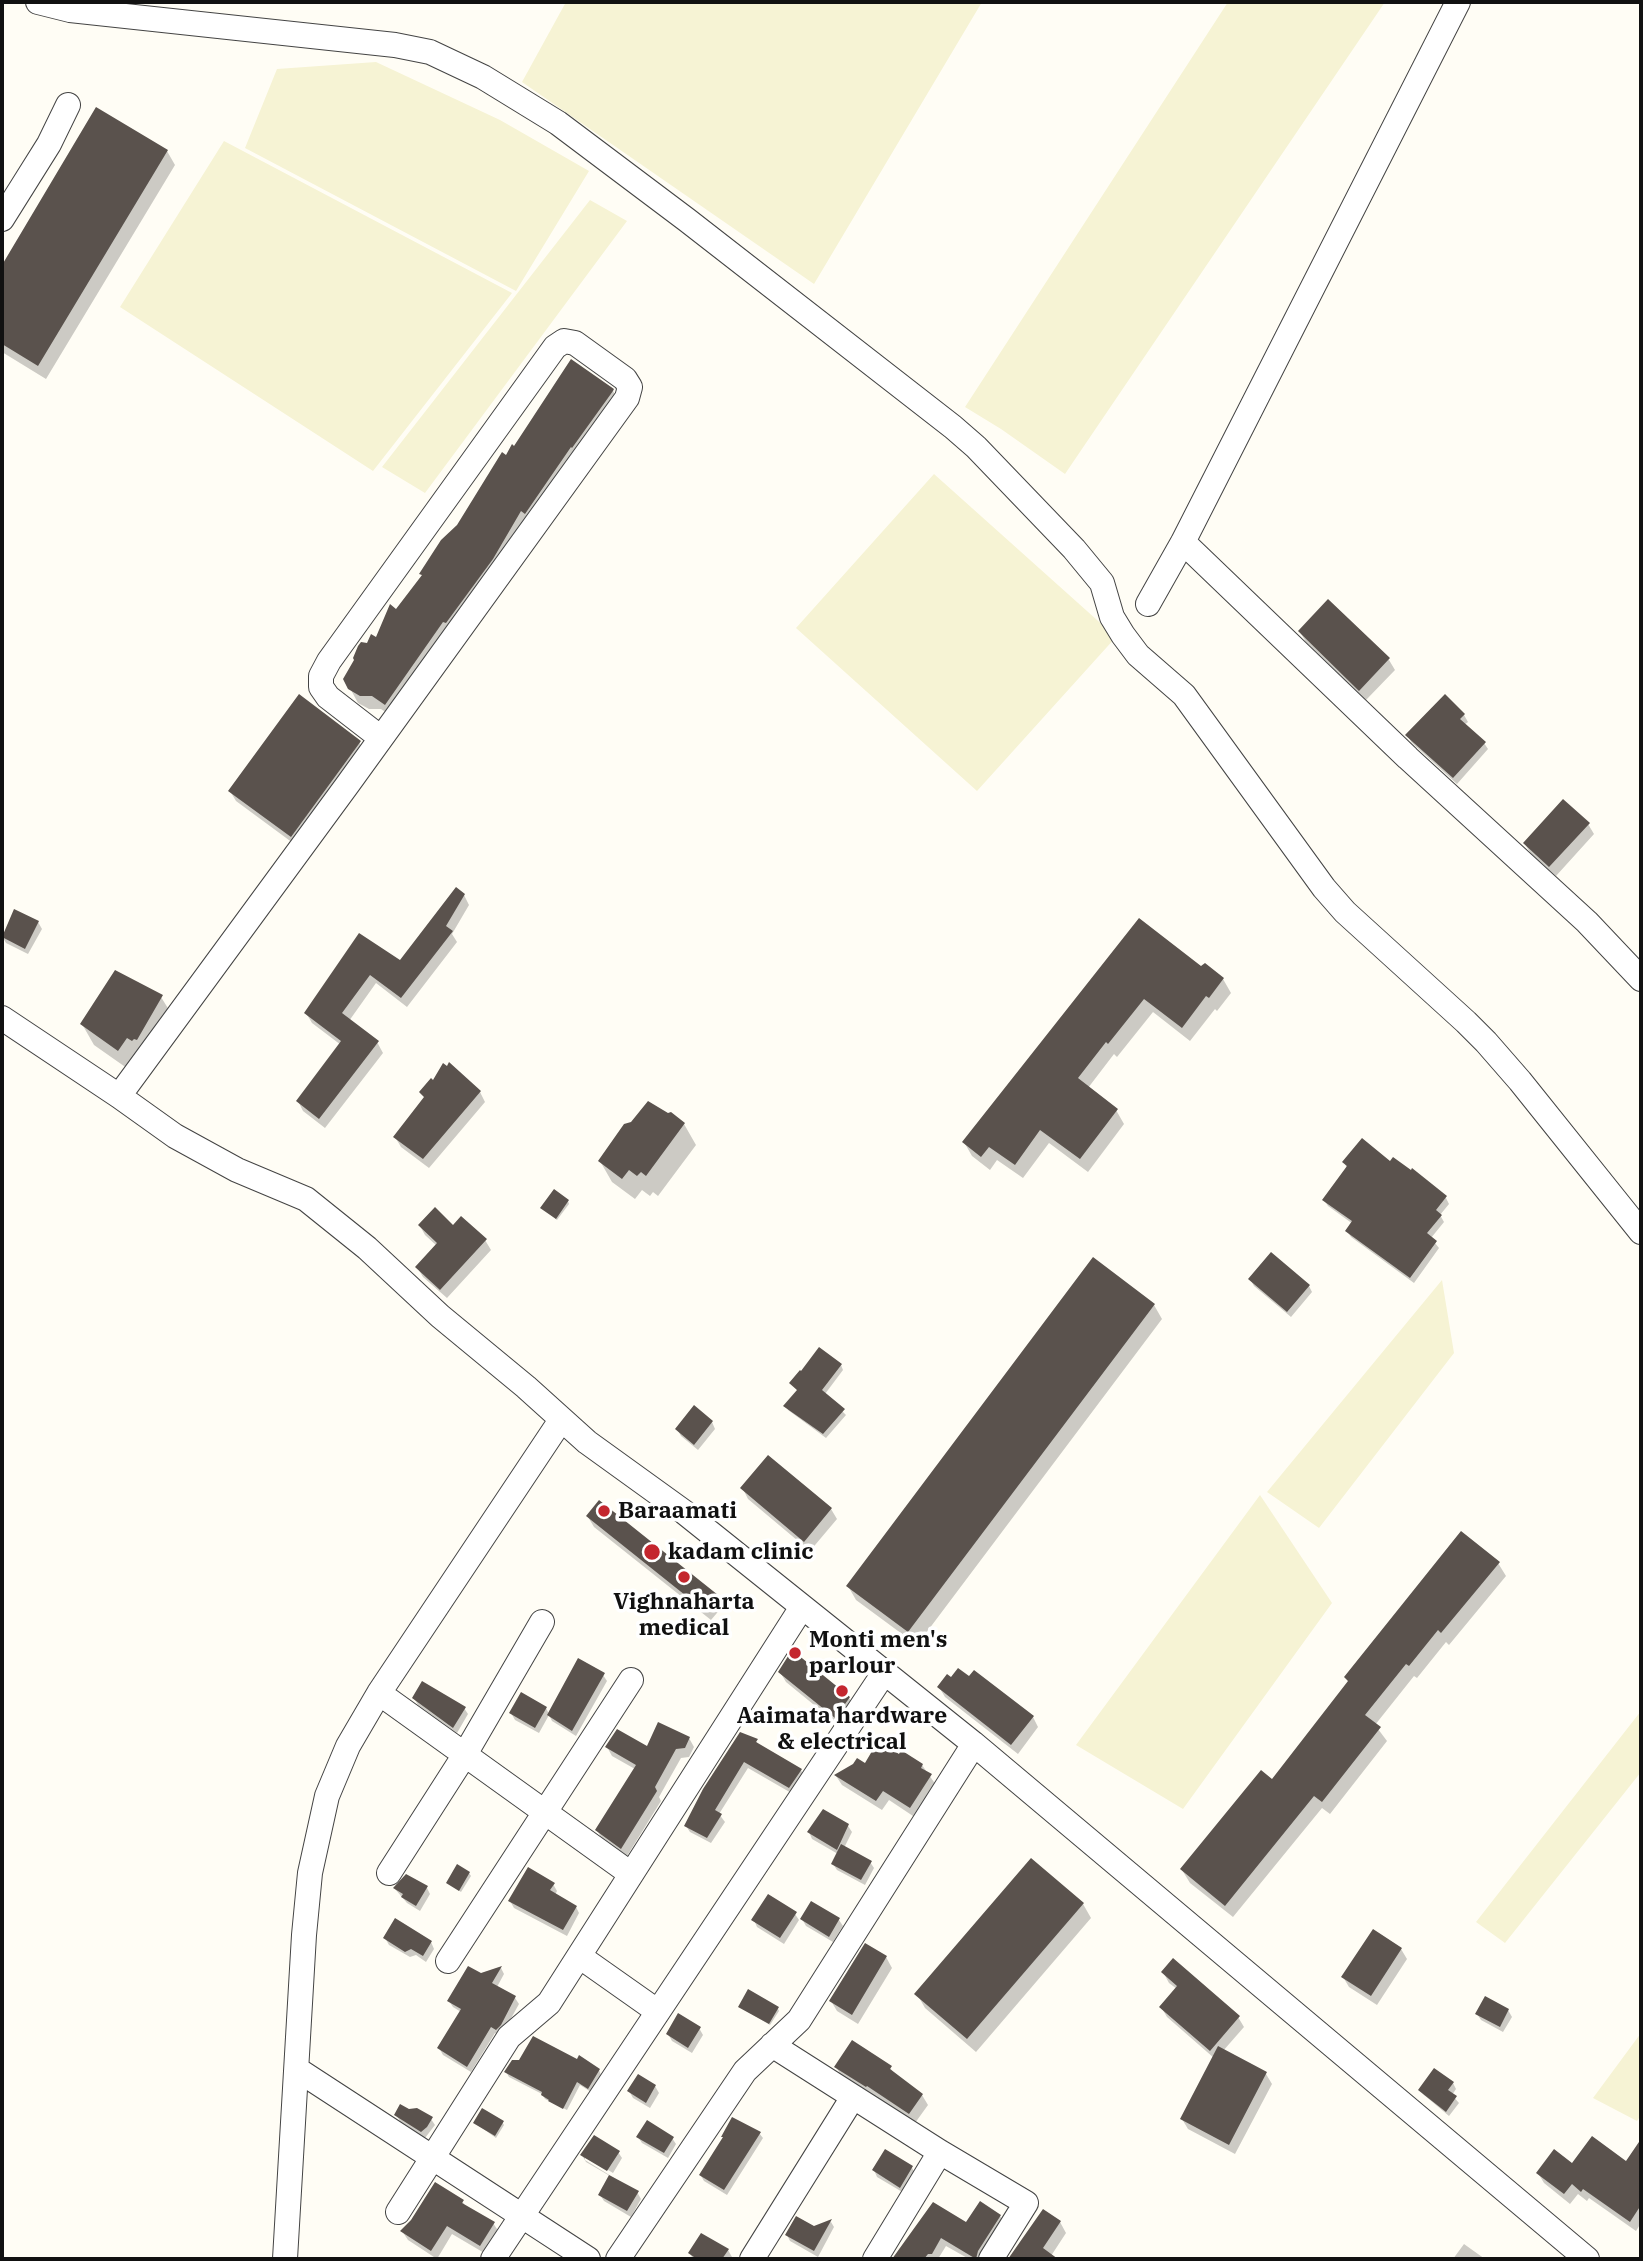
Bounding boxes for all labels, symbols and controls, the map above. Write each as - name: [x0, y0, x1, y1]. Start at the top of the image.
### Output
- place label: Baraamati: [618, 1497, 737, 1525]
- marker: Baraamati: [596, 1503, 612, 1519]
- place label: kadam clinic: [668, 1538, 814, 1566]
- marker: kadam clinic: [642, 1542, 662, 1562]
- marker: Vighnaharta medical: [676, 1569, 692, 1585]
- place label: Vighnaharta medical: [613, 1588, 755, 1642]
- place label: Monti men's parlour: [809, 1626, 948, 1680]
- marker: Monti men's parlour: [787, 1645, 803, 1661]
- marker: Aaimata hardware & electrical: [834, 1683, 850, 1699]
- place label: Aaimata hardware & electrical: [737, 1702, 947, 1756]

